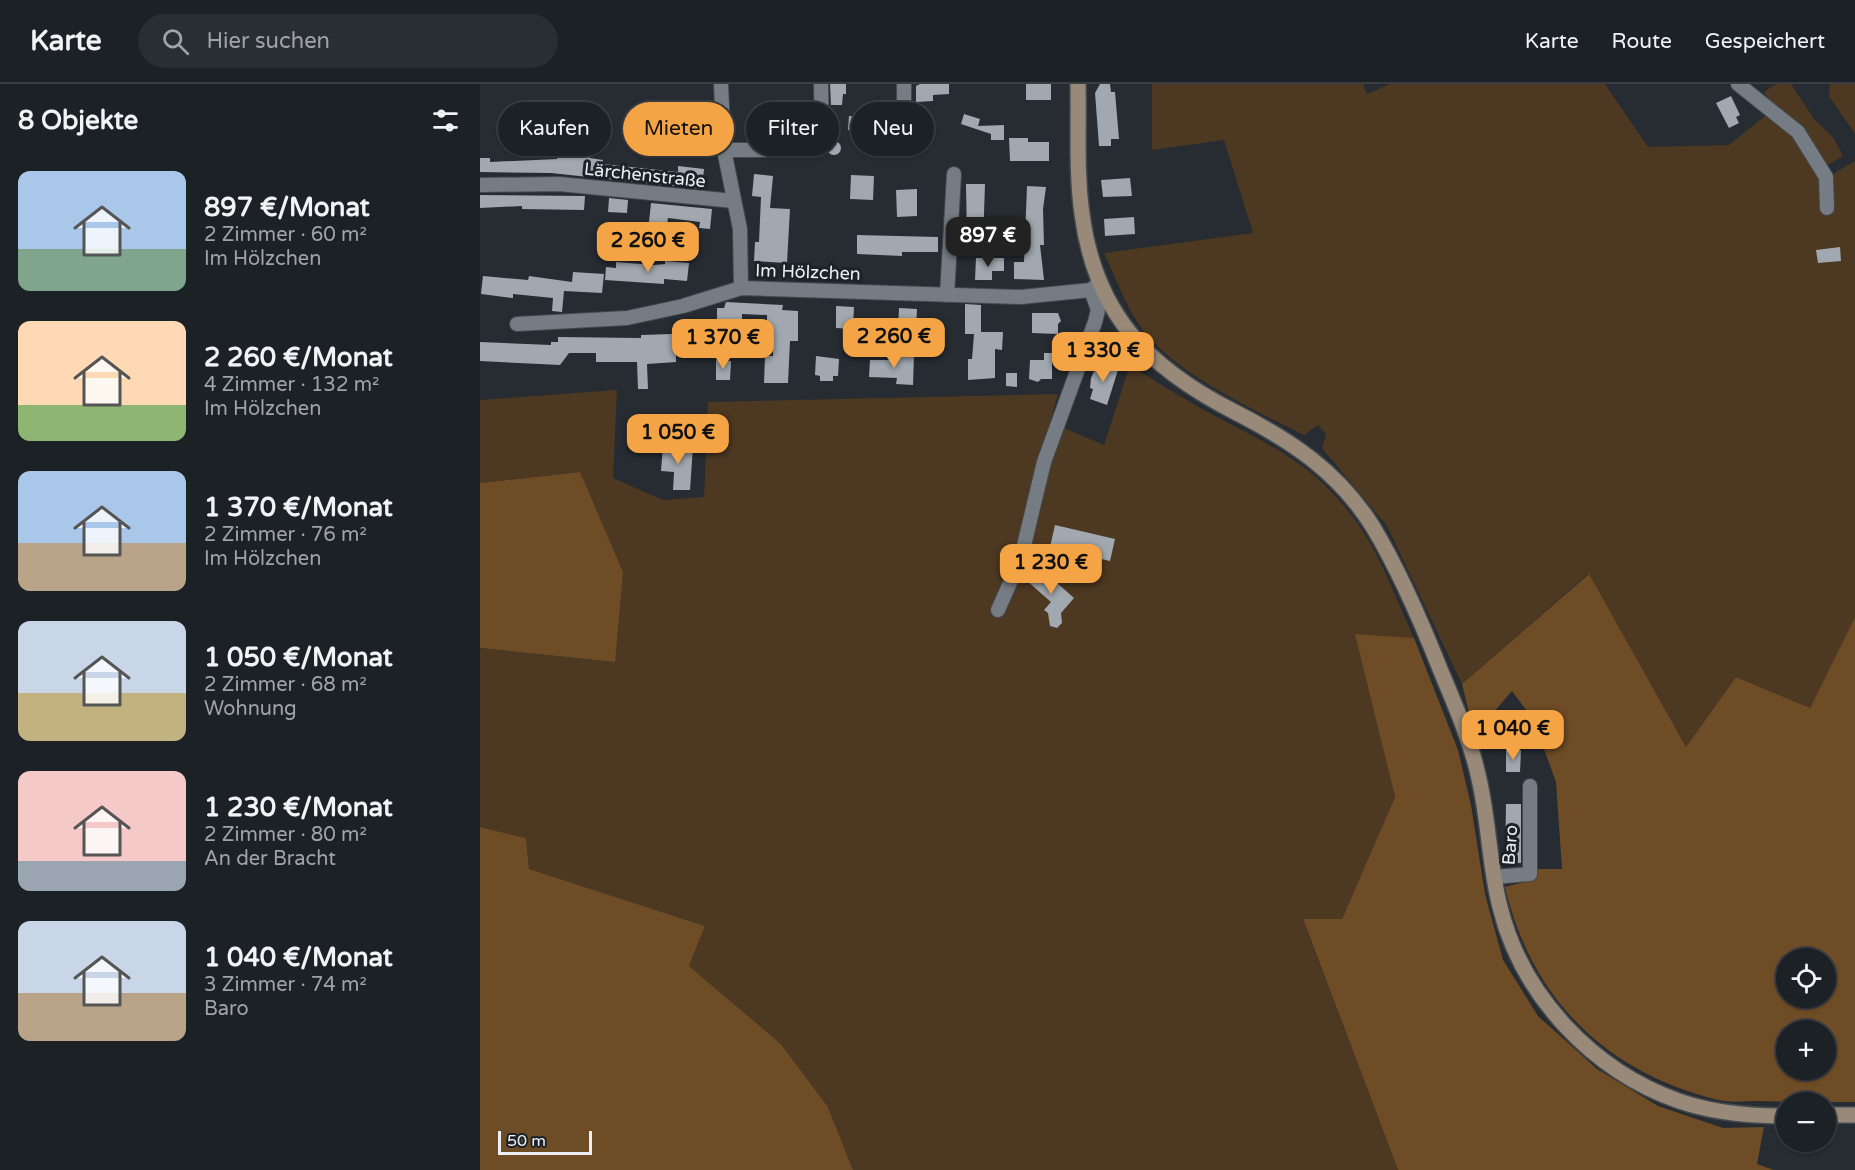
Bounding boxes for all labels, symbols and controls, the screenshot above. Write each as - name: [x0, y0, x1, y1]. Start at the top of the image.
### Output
- search box: [138, 14, 558, 68]
- text: Karte: [30, 24, 102, 58]
- icon: search: [159, 25, 192, 58]
- text: Hier suchen: [207, 28, 330, 54]
- text: Karte: [1525, 29, 1579, 54]
- text: Route: [1612, 29, 1672, 54]
- text: Gespeichert: [1705, 29, 1825, 54]
- chip: Kaufen: [498, 102, 611, 156]
- chip: Mieten: [623, 102, 734, 156]
- chip: Filter: [746, 102, 839, 156]
- chip: Neu: [851, 102, 934, 156]
- icon: filters: [429, 104, 462, 137]
- text: 8 Objekte: [18, 105, 138, 136]
- street label: Lärchenstraße: [583, 158, 707, 192]
- text: 897 €/Monat: [204, 192, 370, 223]
- icon: home: [66, 195, 138, 267]
- pin: 897 €: [946, 217, 1030, 268]
- pin: 2 260 €: [593, 222, 703, 273]
- text: 2 Zimmer · 60 m²: [204, 223, 367, 247]
- text: 897 €: [960, 224, 1016, 248]
- text: 2 260 €: [611, 229, 685, 253]
- text: Im Hölzchen: [204, 247, 321, 271]
- street label: Im Hölzchen: [755, 259, 861, 285]
- pin: 2 260 €: [839, 318, 949, 369]
- pin: 1 370 €: [668, 319, 778, 370]
- text: 2 260 €: [857, 325, 931, 349]
- text: 1 370 €: [686, 326, 760, 350]
- pin: 1 330 €: [1048, 332, 1158, 383]
- text: 1 330 €: [1066, 339, 1140, 363]
- text: 2 260 €/Monat: [204, 342, 393, 373]
- icon: home: [66, 345, 138, 417]
- text: 4 Zimmer · 132 m²: [204, 373, 379, 397]
- text: Im Hölzchen: [204, 397, 321, 421]
- pin: 1 050 €: [623, 414, 733, 465]
- text: 1 050 €: [641, 421, 715, 445]
- text: 1 370 €/Monat: [204, 492, 393, 523]
- icon: home: [66, 495, 138, 567]
- text: 2 Zimmer · 76 m²: [204, 523, 367, 547]
- pin: 1 230 €: [996, 544, 1106, 595]
- text: Im Hölzchen: [204, 547, 321, 571]
- text: 1 230 €: [1014, 551, 1088, 575]
- text: 1 050 €/Monat: [204, 642, 393, 673]
- icon: home: [66, 645, 138, 717]
- text: 2 Zimmer · 68 m²: [204, 673, 367, 697]
- text: Wohnung: [204, 697, 297, 721]
- pin: 1 040 €: [1458, 710, 1568, 761]
- text: 1 040 €: [1476, 717, 1550, 741]
- text: 1 230 €/Monat: [204, 792, 393, 823]
- icon: home: [66, 795, 138, 867]
- text: 2 Zimmer · 80 m²: [204, 823, 367, 847]
- street label: Baro: [1498, 824, 1522, 866]
- text: An der Bracht: [204, 847, 336, 871]
- text: 1 040 €/Monat: [204, 942, 393, 973]
- icon: home: [66, 945, 138, 1017]
- map controls: [1776, 948, 1836, 1152]
- button: locate: [1776, 948, 1836, 1008]
- text: 3 Zimmer · 74 m²: [204, 973, 367, 997]
- text: Baro: [204, 997, 249, 1021]
- button: +: [1776, 1020, 1836, 1080]
- button: −: [1776, 1092, 1836, 1152]
- scale bar: [498, 1128, 592, 1156]
- text: 50 m: [507, 1131, 546, 1151]

